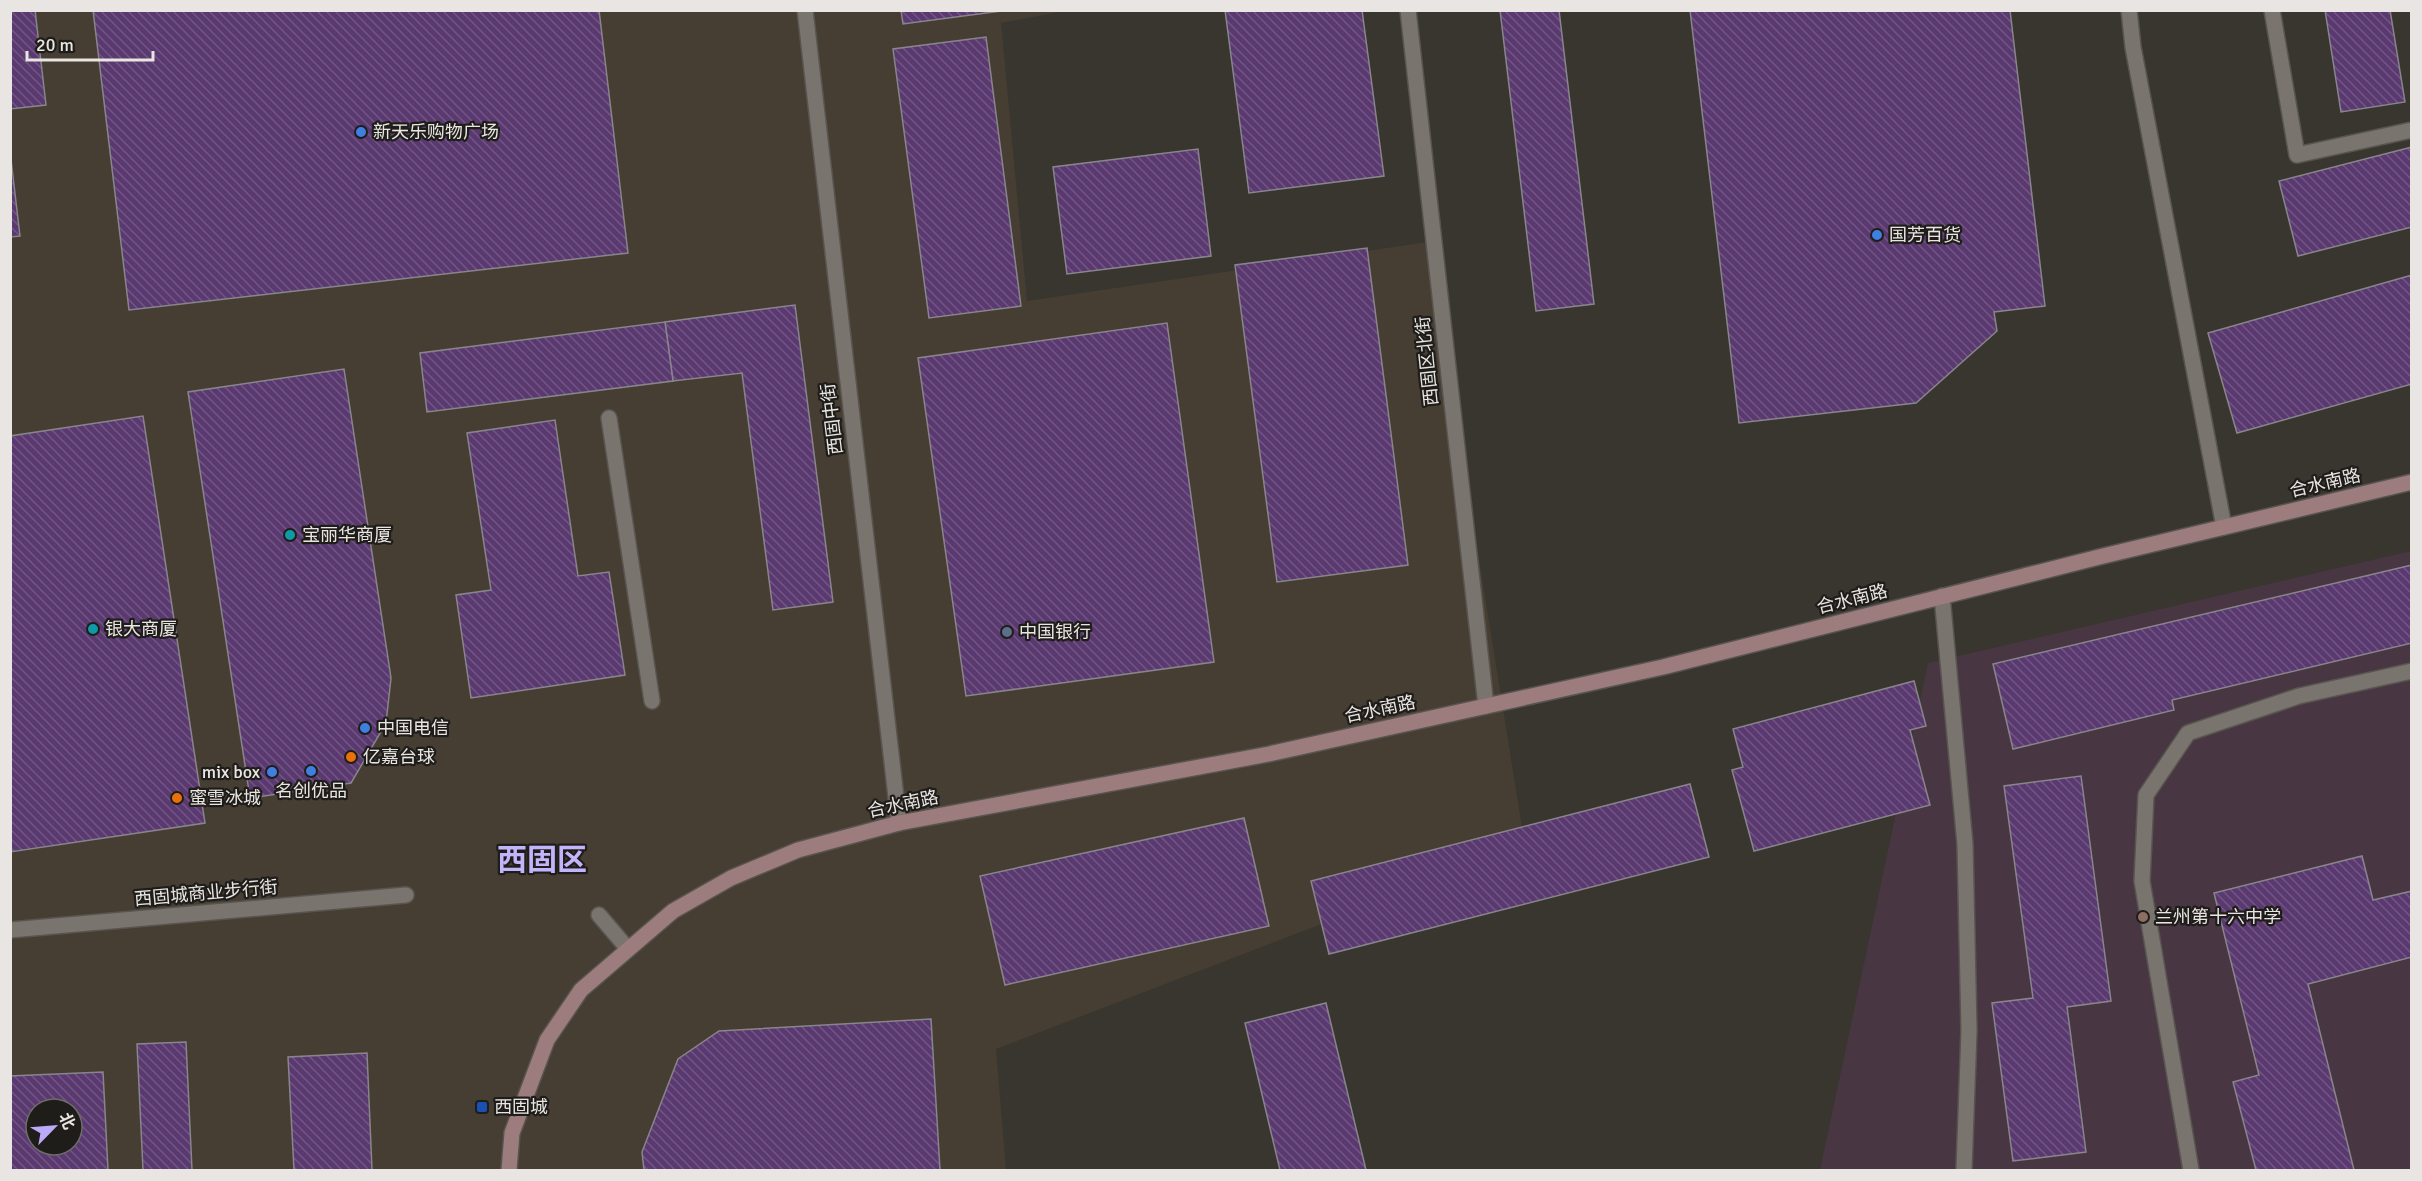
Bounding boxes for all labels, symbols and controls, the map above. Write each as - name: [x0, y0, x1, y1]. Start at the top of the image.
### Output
- scale bar: [27, 24, 153, 62]
- text: 20 m: [36, 34, 74, 56]
- place label: 新天乐购物广场: [373, 121, 499, 143]
- marker: 新天乐购物广场: [354, 125, 368, 139]
- place label: 国芳百货: [1889, 224, 1961, 246]
- marker: 国芳百货: [1870, 228, 1884, 242]
- street label: 西固区北街: [1411, 315, 1443, 407]
- street label: 西固中街: [817, 382, 847, 456]
- street label: 合水南路: [2287, 464, 2363, 502]
- place label: 宝丽华商厦: [302, 524, 392, 546]
- marker: 宝丽华商厦: [283, 528, 297, 542]
- street label: 合水南路: [1814, 580, 1890, 618]
- place label: 银大商厦: [105, 618, 177, 640]
- place label: 中国银行: [1019, 621, 1091, 643]
- marker: 银大商厦: [86, 622, 100, 636]
- marker: 中国银行: [1000, 625, 1014, 639]
- street label: 合水南路: [1342, 691, 1418, 727]
- place label: 中国电信: [377, 717, 449, 739]
- marker: 中国电信: [358, 721, 372, 735]
- place label: 亿嘉台球: [363, 746, 435, 768]
- marker: 亿嘉台球: [344, 750, 358, 764]
- place label: mix box: [202, 761, 261, 783]
- marker: 名创优品: [304, 764, 318, 778]
- marker: mix box: [265, 765, 279, 779]
- place label: 名创优品: [275, 780, 347, 802]
- street label: 合水南路: [865, 786, 941, 822]
- place label: 蜜雪冰城: [189, 787, 261, 809]
- marker: 蜜雪冰城: [170, 791, 184, 805]
- district label: 西固区: [497, 842, 587, 879]
- street label: 西固城商业步行街: [133, 876, 279, 910]
- place label: 兰州第十六中学: [2155, 906, 2281, 928]
- marker: 兰州第十六中学: [2136, 910, 2150, 924]
- place label: 西固城: [494, 1096, 548, 1118]
- north arrow: [24, 1097, 84, 1157]
- marker: 西固城: [475, 1100, 489, 1114]
- text: 北: [54, 1110, 79, 1133]

